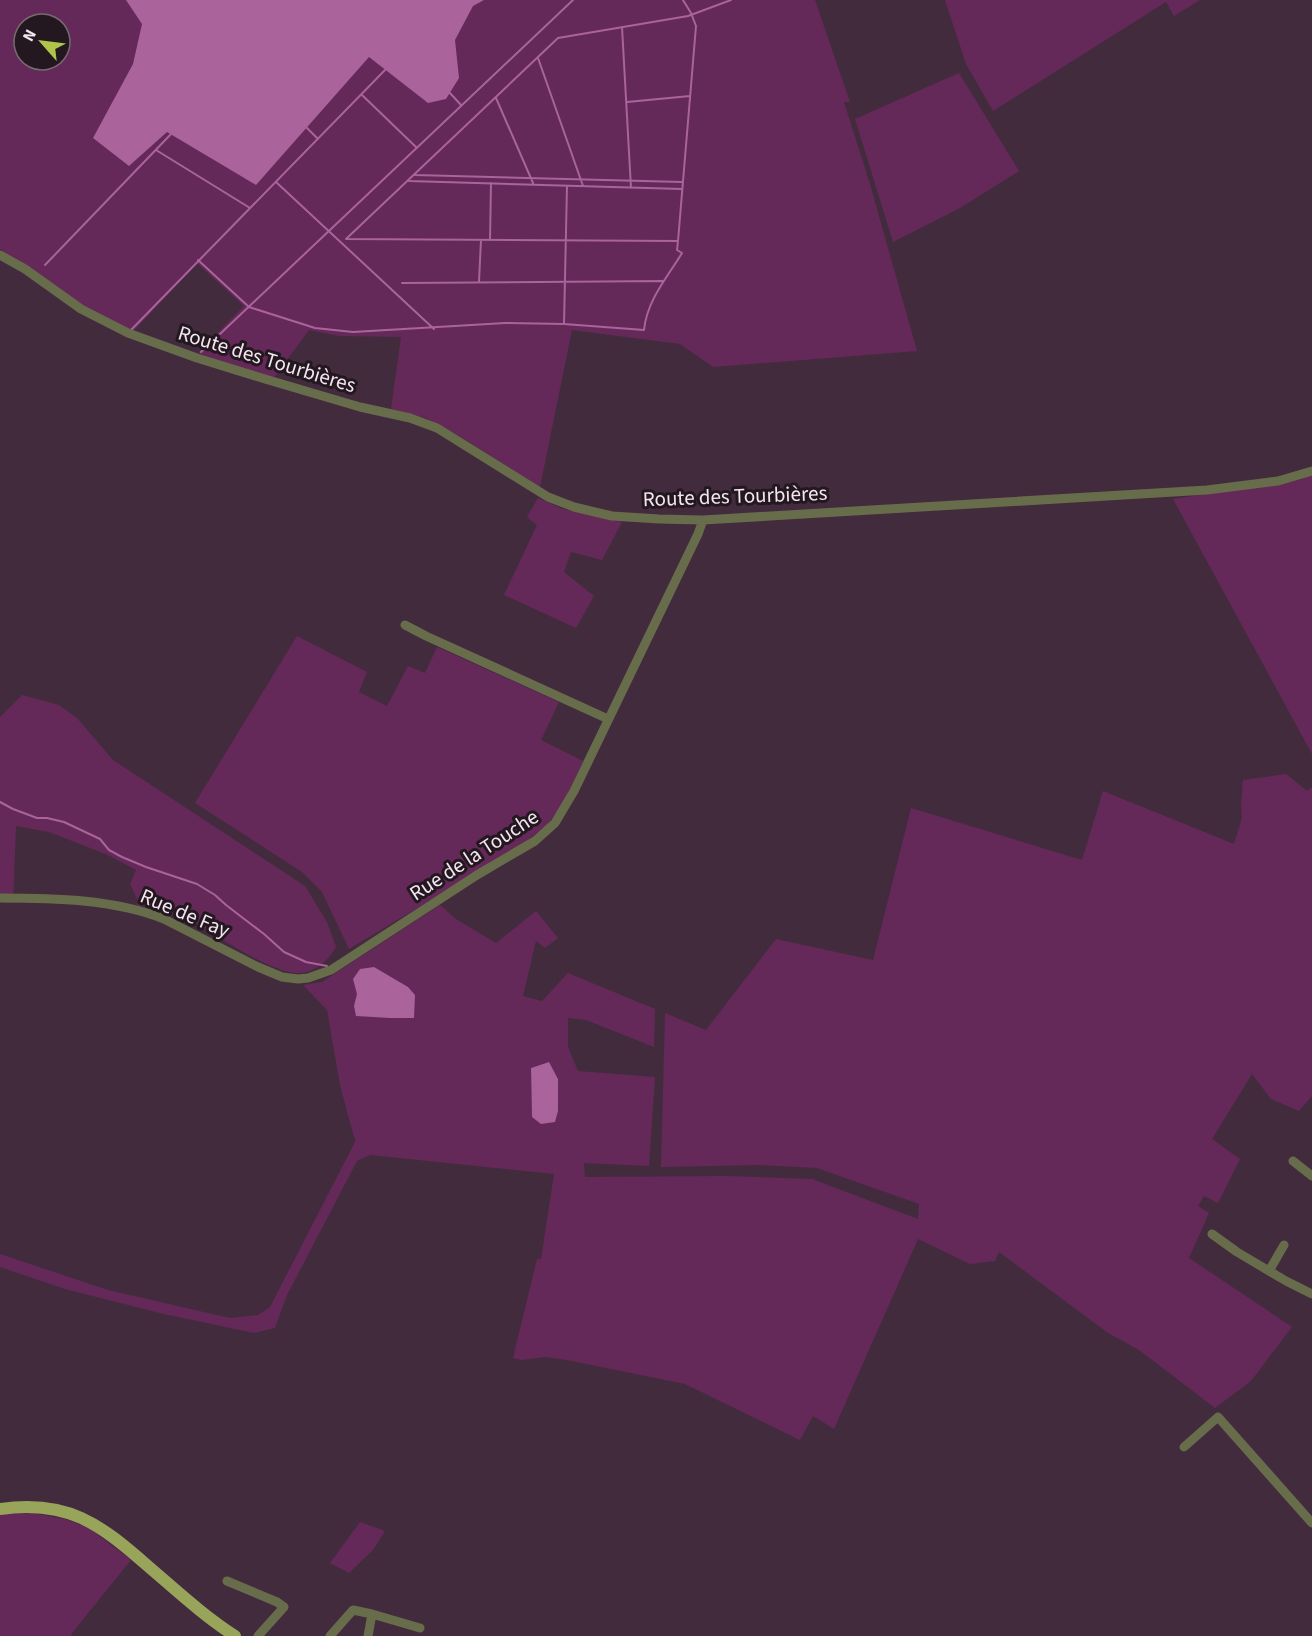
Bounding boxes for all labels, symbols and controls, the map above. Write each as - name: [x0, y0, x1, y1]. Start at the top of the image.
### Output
- north arrow: [12, 12, 72, 72]
- text: N: [17, 26, 42, 45]
- street label: Route des Tourbières: [174, 318, 360, 400]
- street label: Route des Tourbières: [642, 478, 828, 514]
- street label: Rue de la Touche: [404, 802, 544, 908]
- street label: Rue de Fay: [136, 881, 234, 945]

